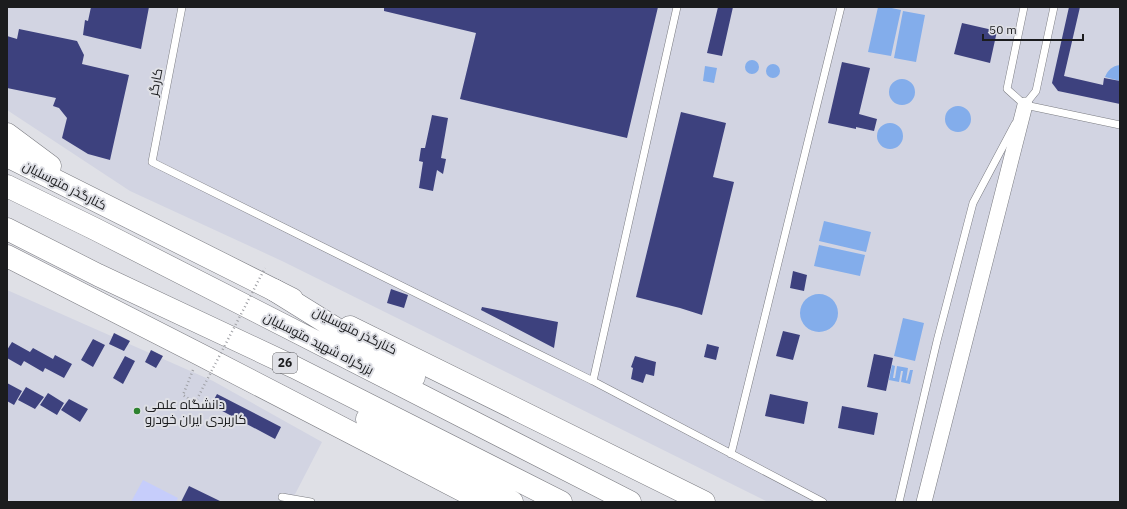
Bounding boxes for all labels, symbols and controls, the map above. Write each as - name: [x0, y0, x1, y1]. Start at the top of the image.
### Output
- scale bar: [983, 16, 1083, 42]
- text: 50 m: [989, 22, 1017, 37]
- street label: کارگر: [144, 67, 167, 98]
- street label: کنارگذر متوسلیان: [20, 157, 110, 214]
- street label: کنارگذر متوسلیان: [310, 303, 400, 358]
- street label: بزرگراه شهید متوسلیان: [261, 308, 377, 379]
- road number: 26: [273, 353, 297, 373]
- place label: دانشگاه علمی کاربردی ایران خودرو: [145, 396, 246, 428]
- marker: دانشگاه علمی کاربردی ایران خودرو: [132, 406, 142, 416]

